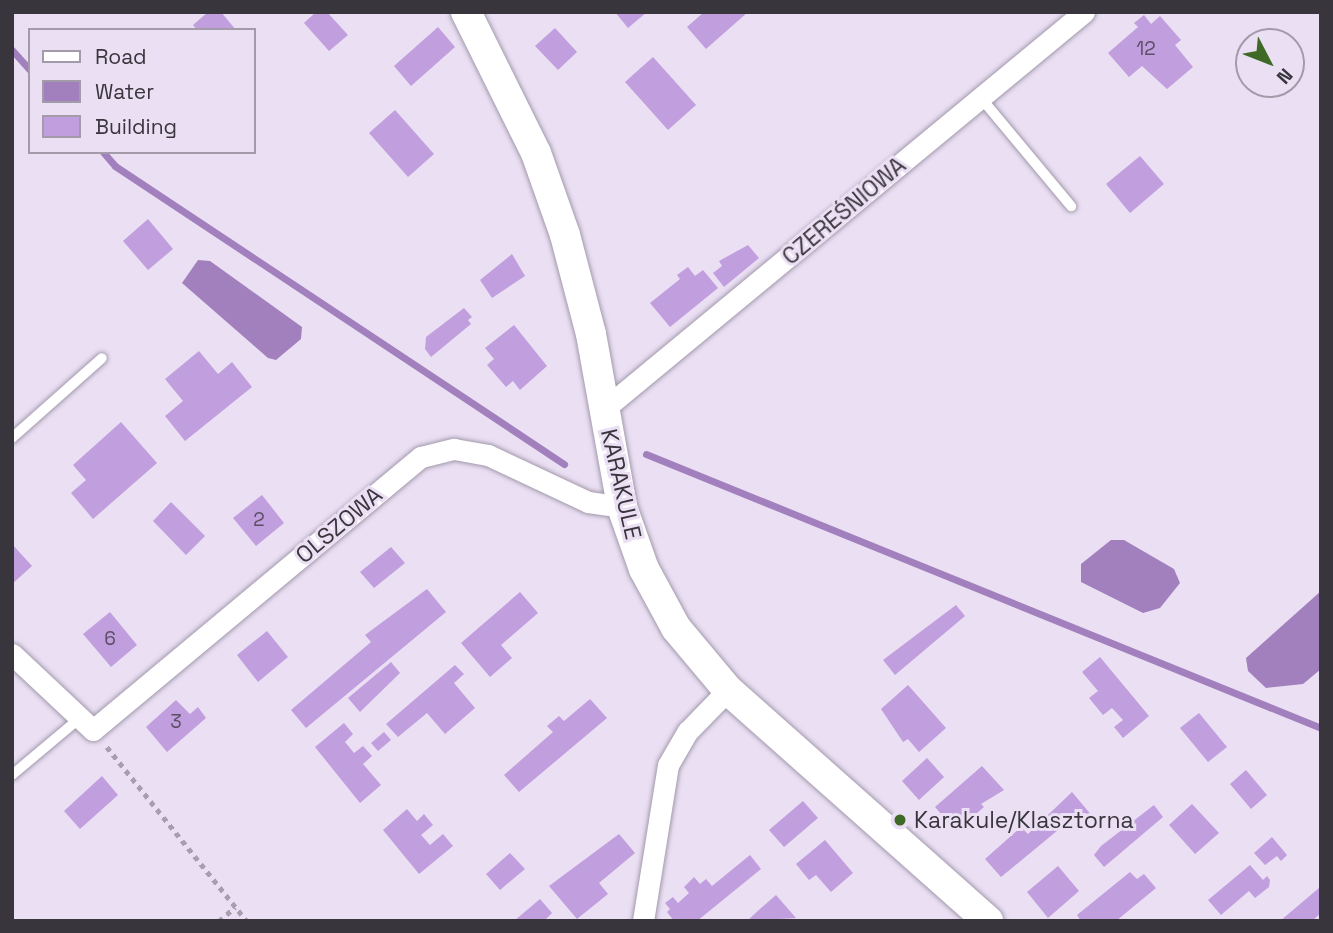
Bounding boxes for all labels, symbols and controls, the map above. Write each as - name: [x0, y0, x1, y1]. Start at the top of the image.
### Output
- legend: [28, 28, 256, 154]
- north arrow: [1235, 28, 1305, 98]
- house number: 12: [1136, 38, 1156, 60]
- text: Road: [95, 43, 147, 70]
- text: N: [1271, 63, 1298, 89]
- text: Water: [95, 78, 154, 105]
- text: Building: [95, 113, 177, 140]
- street label: CZEREŚNIOWA: [777, 151, 911, 271]
- street label: KARAKULE: [595, 426, 647, 542]
- street label: OLSZOWA: [290, 481, 388, 569]
- house number: 2: [253, 509, 265, 531]
- house number: 6: [104, 628, 116, 650]
- house number: 3: [170, 711, 182, 733]
- place label: Karakule/Klasztorna: [914, 806, 1134, 834]
- marker: Karakule/Klasztorna: [892, 812, 908, 828]

